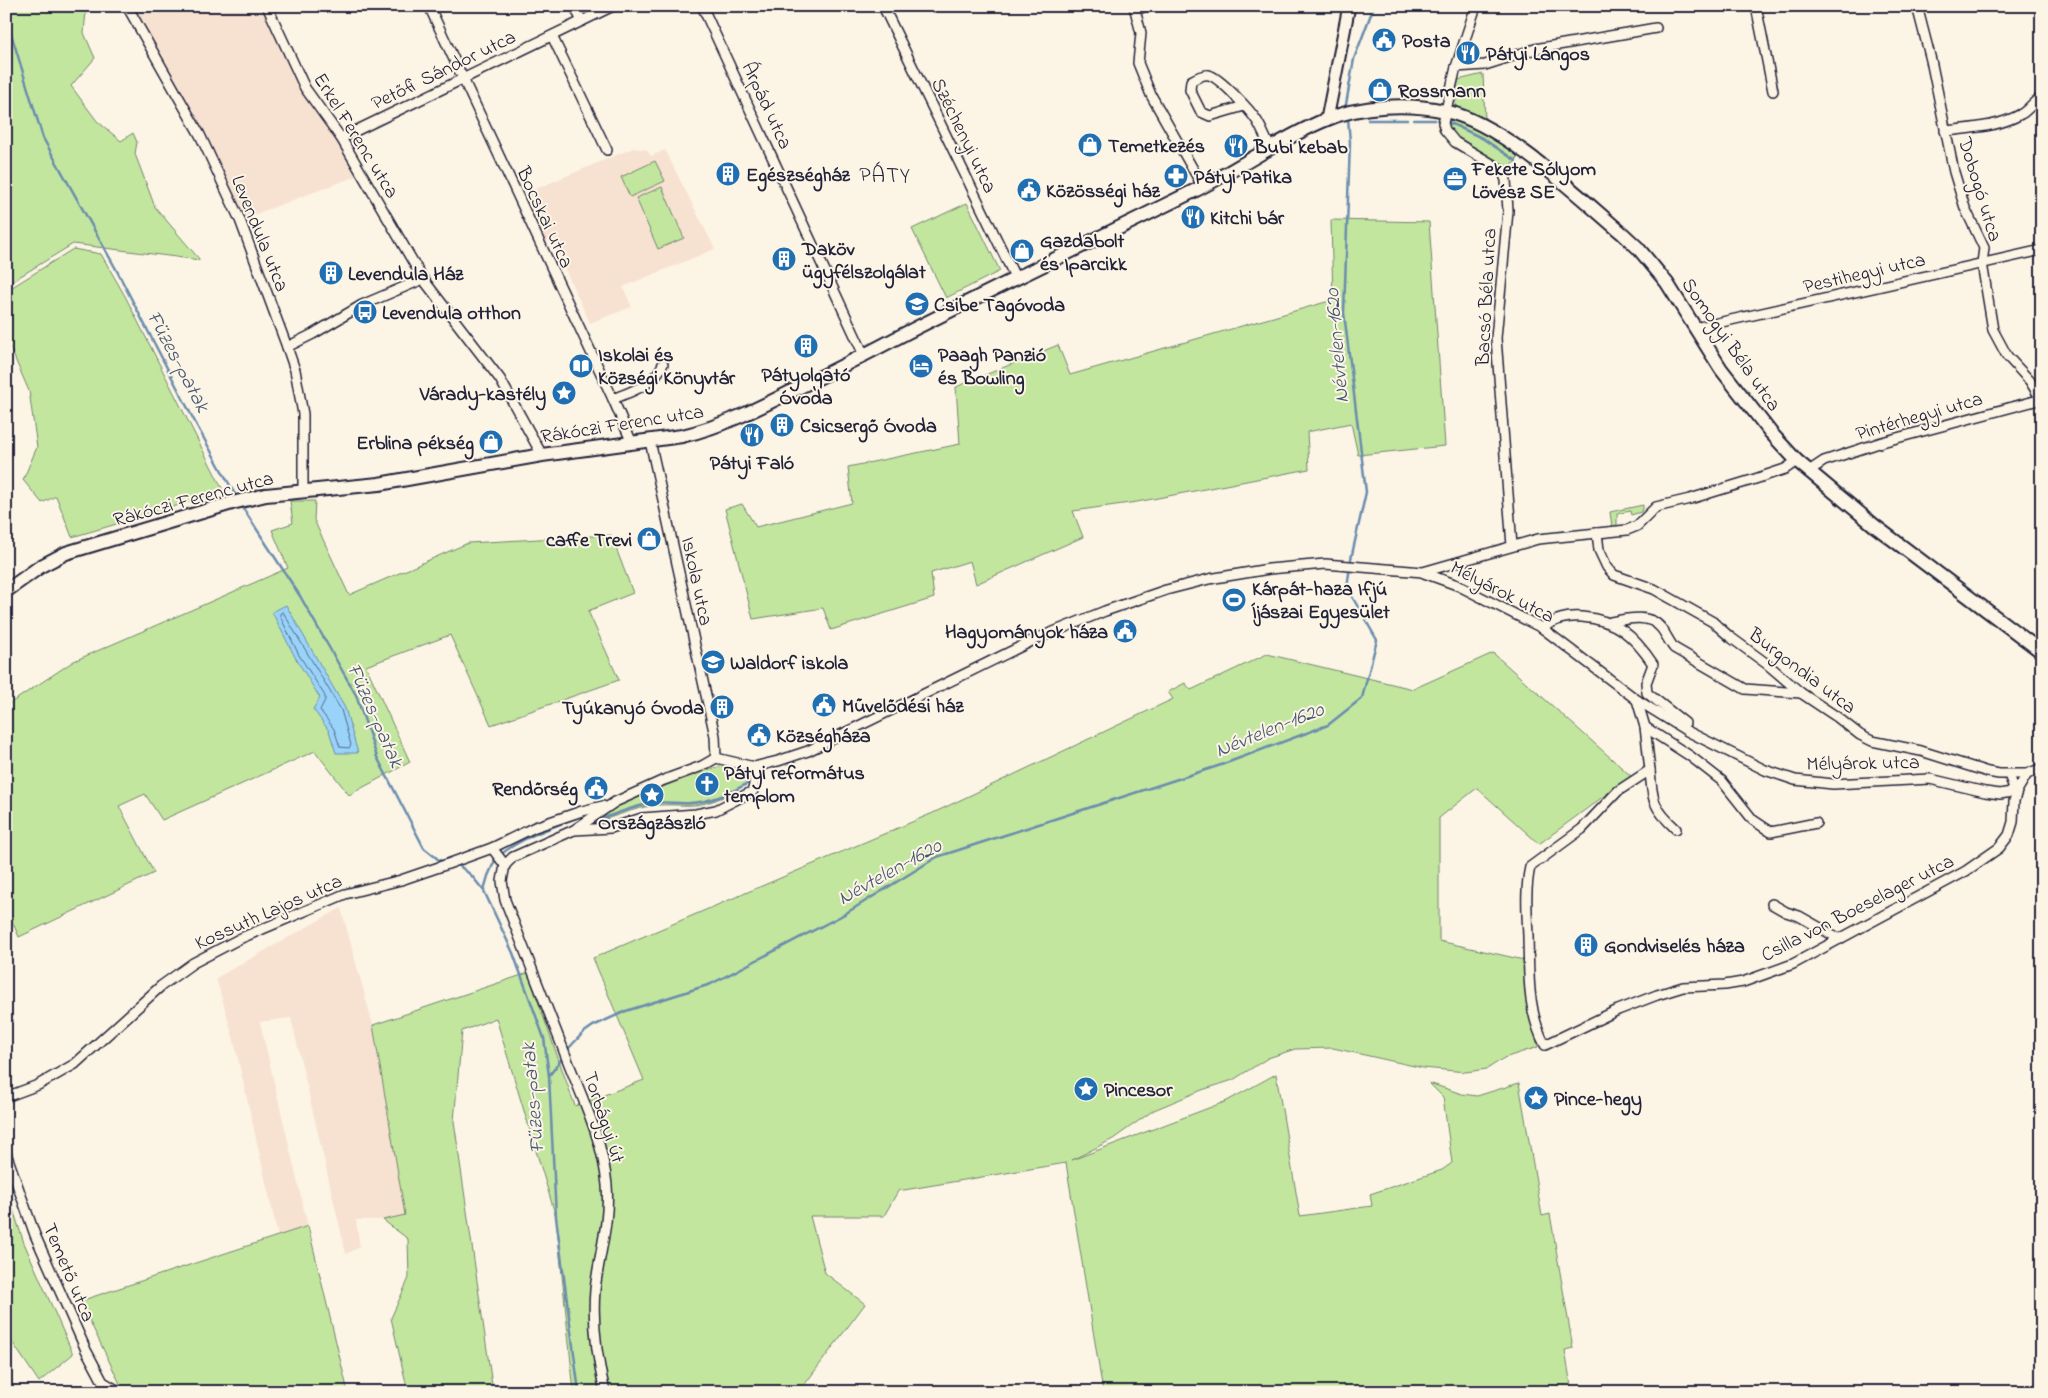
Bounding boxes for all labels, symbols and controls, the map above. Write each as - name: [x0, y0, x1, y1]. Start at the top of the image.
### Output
- street label: Petőfi Sándor utca: [367, 24, 521, 119]
- public building icon: Posta: [1371, 27, 1397, 53]
- place label: Posta: [1402, 28, 1451, 57]
- restaurant icon: Pátyi Lángos: [1455, 40, 1481, 66]
- place label: Pátyi Lángos: [1486, 41, 1590, 71]
- street label: Árpád utca: [733, 58, 799, 155]
- street label: Erkel Ferenc utca: [305, 68, 405, 205]
- street label: Széchenyi utca: [922, 74, 1003, 199]
- shop icon: Rossmann: [1367, 77, 1393, 103]
- place label: Rossmann: [1398, 78, 1486, 107]
- shop icon: Temetkezés: [1077, 132, 1103, 158]
- place label: Temetkezés: [1108, 133, 1205, 162]
- restaurant icon: Bubi kebab: [1223, 133, 1249, 159]
- street label: Dobogó utca: [1948, 133, 2008, 246]
- place label: Bubi kebab: [1253, 134, 1348, 163]
- place label: Fekete Sólyom Lövész SE: [1471, 156, 1596, 208]
- building icon: Egészségház: [715, 161, 741, 187]
- district label: PÁTY: [859, 161, 911, 193]
- street label: Bocskai utca: [507, 162, 580, 274]
- place label: Egészségház: [746, 162, 851, 192]
- pharmacy icon: Pátyi Patika: [1163, 163, 1189, 189]
- place label: Pátyi Patika: [1194, 164, 1292, 194]
- office icon: Fekete Sólyom Lövész SE: [1442, 166, 1468, 192]
- street label: Levendula utca: [222, 171, 295, 296]
- public building icon: Közösségi ház: [1016, 177, 1042, 203]
- place label: Közösségi ház: [1046, 178, 1160, 208]
- restaurant icon: Kitchi bár: [1180, 204, 1206, 230]
- place label: Kitchi bár: [1210, 205, 1285, 234]
- street label: Bacsó Béla utca: [1469, 227, 1506, 368]
- place label: Gazdabolt és Iparcikk: [1040, 228, 1128, 280]
- place label: Daköv ügyfélszolgálat: [801, 236, 926, 289]
- shop icon: Gazdabolt és Iparcikk: [1009, 238, 1035, 264]
- building icon: Daköv ügyfélszolgálat: [771, 246, 797, 272]
- street label: Pestihegyi utca: [1800, 246, 1929, 304]
- building icon: Levendula Ház: [318, 260, 344, 286]
- place label: Levendula Ház: [348, 261, 464, 290]
- street label: Somogyi Béla utca: [1672, 273, 1787, 419]
- water label: Névtelen-1620: [1318, 286, 1358, 404]
- school or university icon: Csibe Tagóvoda: [904, 291, 930, 317]
- place label: Csibe Tagóvoda: [934, 292, 1065, 322]
- bus stop icon: Levendula otthon: [352, 299, 378, 325]
- place label: Levendula otthon: [382, 300, 521, 329]
- water label: Füzes-patak: [138, 306, 217, 419]
- building icon: Pátyolgató Óvoda: [793, 333, 819, 359]
- place label: Iskolai és Községi Könyvtár: [598, 342, 736, 395]
- place label: Paagh Panzió és Bowling: [938, 342, 1046, 395]
- library icon: Iskolai és Községi Könyvtár: [568, 353, 594, 379]
- hotel icon: Paagh Panzió és Bowling: [908, 353, 934, 379]
- place label: Pátyolgató Óvoda: [761, 362, 851, 414]
- place icon: Várady-kastély: [551, 380, 577, 406]
- place label: Várady-kastély: [419, 381, 546, 411]
- street label: Pintérhegyi utca: [1853, 385, 1987, 450]
- street label: Rákóczi Ferenc utca: [539, 398, 706, 453]
- building icon: Csicsergő Óvoda: [769, 412, 795, 438]
- place label: Csicsergő Óvoda: [800, 413, 937, 443]
- restaurant icon: Pátyi Faló: [739, 422, 765, 448]
- shop icon: Erblina pékség: [478, 429, 504, 455]
- place label: Erblina pékség: [356, 430, 474, 460]
- place label: Pátyi Faló: [710, 450, 794, 480]
- street label: Rákóczi Ferenc utca: [110, 465, 277, 536]
- shop icon: caffe Trevi: [636, 526, 662, 552]
- place label: caffe Trevi: [546, 527, 632, 556]
- street label: Iskola utca: [672, 534, 719, 629]
- street label: Mélyárok utca: [1445, 555, 1559, 632]
- place label: Kárpát-haza Ifjú Íjászai Egyesület: [1251, 576, 1390, 629]
- sports icon: Kárpát-haza Ifjú Íjászai Egyesület: [1221, 587, 1247, 613]
- public building icon: Hagyományok háza: [1112, 618, 1138, 644]
- place label: Hagyományok háza: [945, 619, 1108, 649]
- street label: Burgondia utca: [1740, 621, 1862, 723]
- school or university icon: Waldorf iskola: [700, 649, 726, 675]
- place label: Waldorf iskola: [730, 650, 848, 679]
- water label: Füzes-patak: [338, 659, 411, 773]
- public building icon: Művelődési ház: [811, 692, 837, 718]
- place label: Művelődési ház: [842, 693, 964, 722]
- building icon: Tyúkanyó Óvoda: [709, 694, 735, 720]
- place label: Tyúkanyó Óvoda: [562, 695, 704, 725]
- water label: Névtelen-1620: [1211, 695, 1329, 766]
- public building icon: Községháza: [746, 722, 772, 748]
- place label: Községháza: [776, 723, 871, 753]
- street label: Mélyárok utca: [1806, 749, 1920, 780]
- place label: Pátyi református templom: [723, 760, 865, 812]
- church icon: Pátyi református templom: [694, 771, 720, 797]
- public building icon: Rendőrség: [583, 775, 609, 801]
- place label: Rendőrség: [492, 776, 578, 806]
- place icon: Országzászló: [639, 782, 665, 808]
- place label: Országzászló: [598, 810, 706, 840]
- water label: Névtelen-1620: [833, 831, 948, 914]
- street label: Csilla von Boeselager utca: [1757, 848, 1960, 971]
- street label: Kossuth Lajos utca: [191, 868, 347, 959]
- building icon: Gondviselés háza: [1573, 932, 1599, 958]
- place label: Gondviselés háza: [1604, 933, 1745, 962]
- water label: Füzes-patak: [514, 1040, 554, 1155]
- street label: Torbágyi út: [573, 1068, 631, 1168]
- place icon: Pincesor: [1073, 1076, 1099, 1102]
- place label: Pincesor: [1104, 1077, 1173, 1106]
- place icon: Pince-hegy: [1523, 1085, 1549, 1111]
- place label: Pince-hegy: [1554, 1086, 1642, 1116]
- street label: Temető utca: [34, 1219, 102, 1327]

